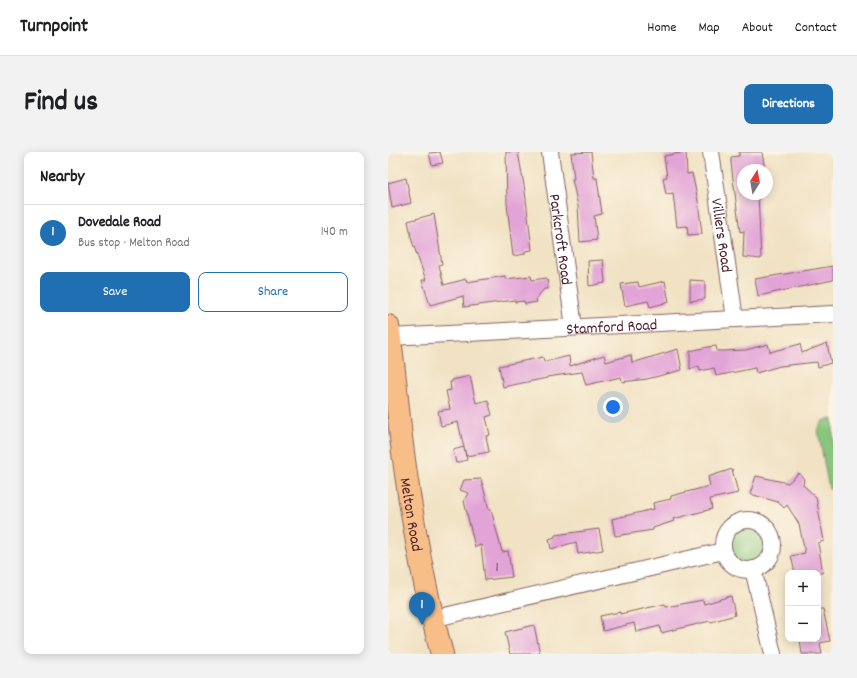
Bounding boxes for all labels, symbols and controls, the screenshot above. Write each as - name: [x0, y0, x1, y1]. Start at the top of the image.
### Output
- text: Turnpoint: [20, 14, 88, 41]
- text: Home: [647, 18, 676, 38]
- text: Map: [698, 18, 720, 38]
- text: About: [742, 18, 773, 38]
- text: Contact: [795, 18, 837, 38]
- text: Find us: [24, 84, 98, 124]
- button: Directions: [744, 84, 833, 124]
- north arrow: [737, 164, 773, 200]
- text: Nearby: [40, 166, 84, 190]
- street label: Parkcroft Road: [542, 192, 577, 287]
- street label: Villiers Road: [704, 197, 737, 274]
- text: Dovedale Road: [78, 212, 161, 234]
- text: 1: [52, 223, 54, 242]
- text: 140 m: [321, 223, 348, 242]
- text: Bus stop · Melton Road: [78, 234, 190, 253]
- button: Save: [40, 272, 190, 312]
- button: Share: [198, 272, 348, 312]
- street label: Stamford Road: [566, 314, 658, 342]
- your location: [603, 397, 623, 417]
- street label: Melton Road: [393, 476, 427, 554]
- house number: 1: [495, 558, 499, 578]
- map controls: [785, 570, 821, 642]
- button: +: [785, 570, 821, 606]
- pin: 1: [409, 592, 435, 625]
- button: −: [785, 606, 821, 642]

